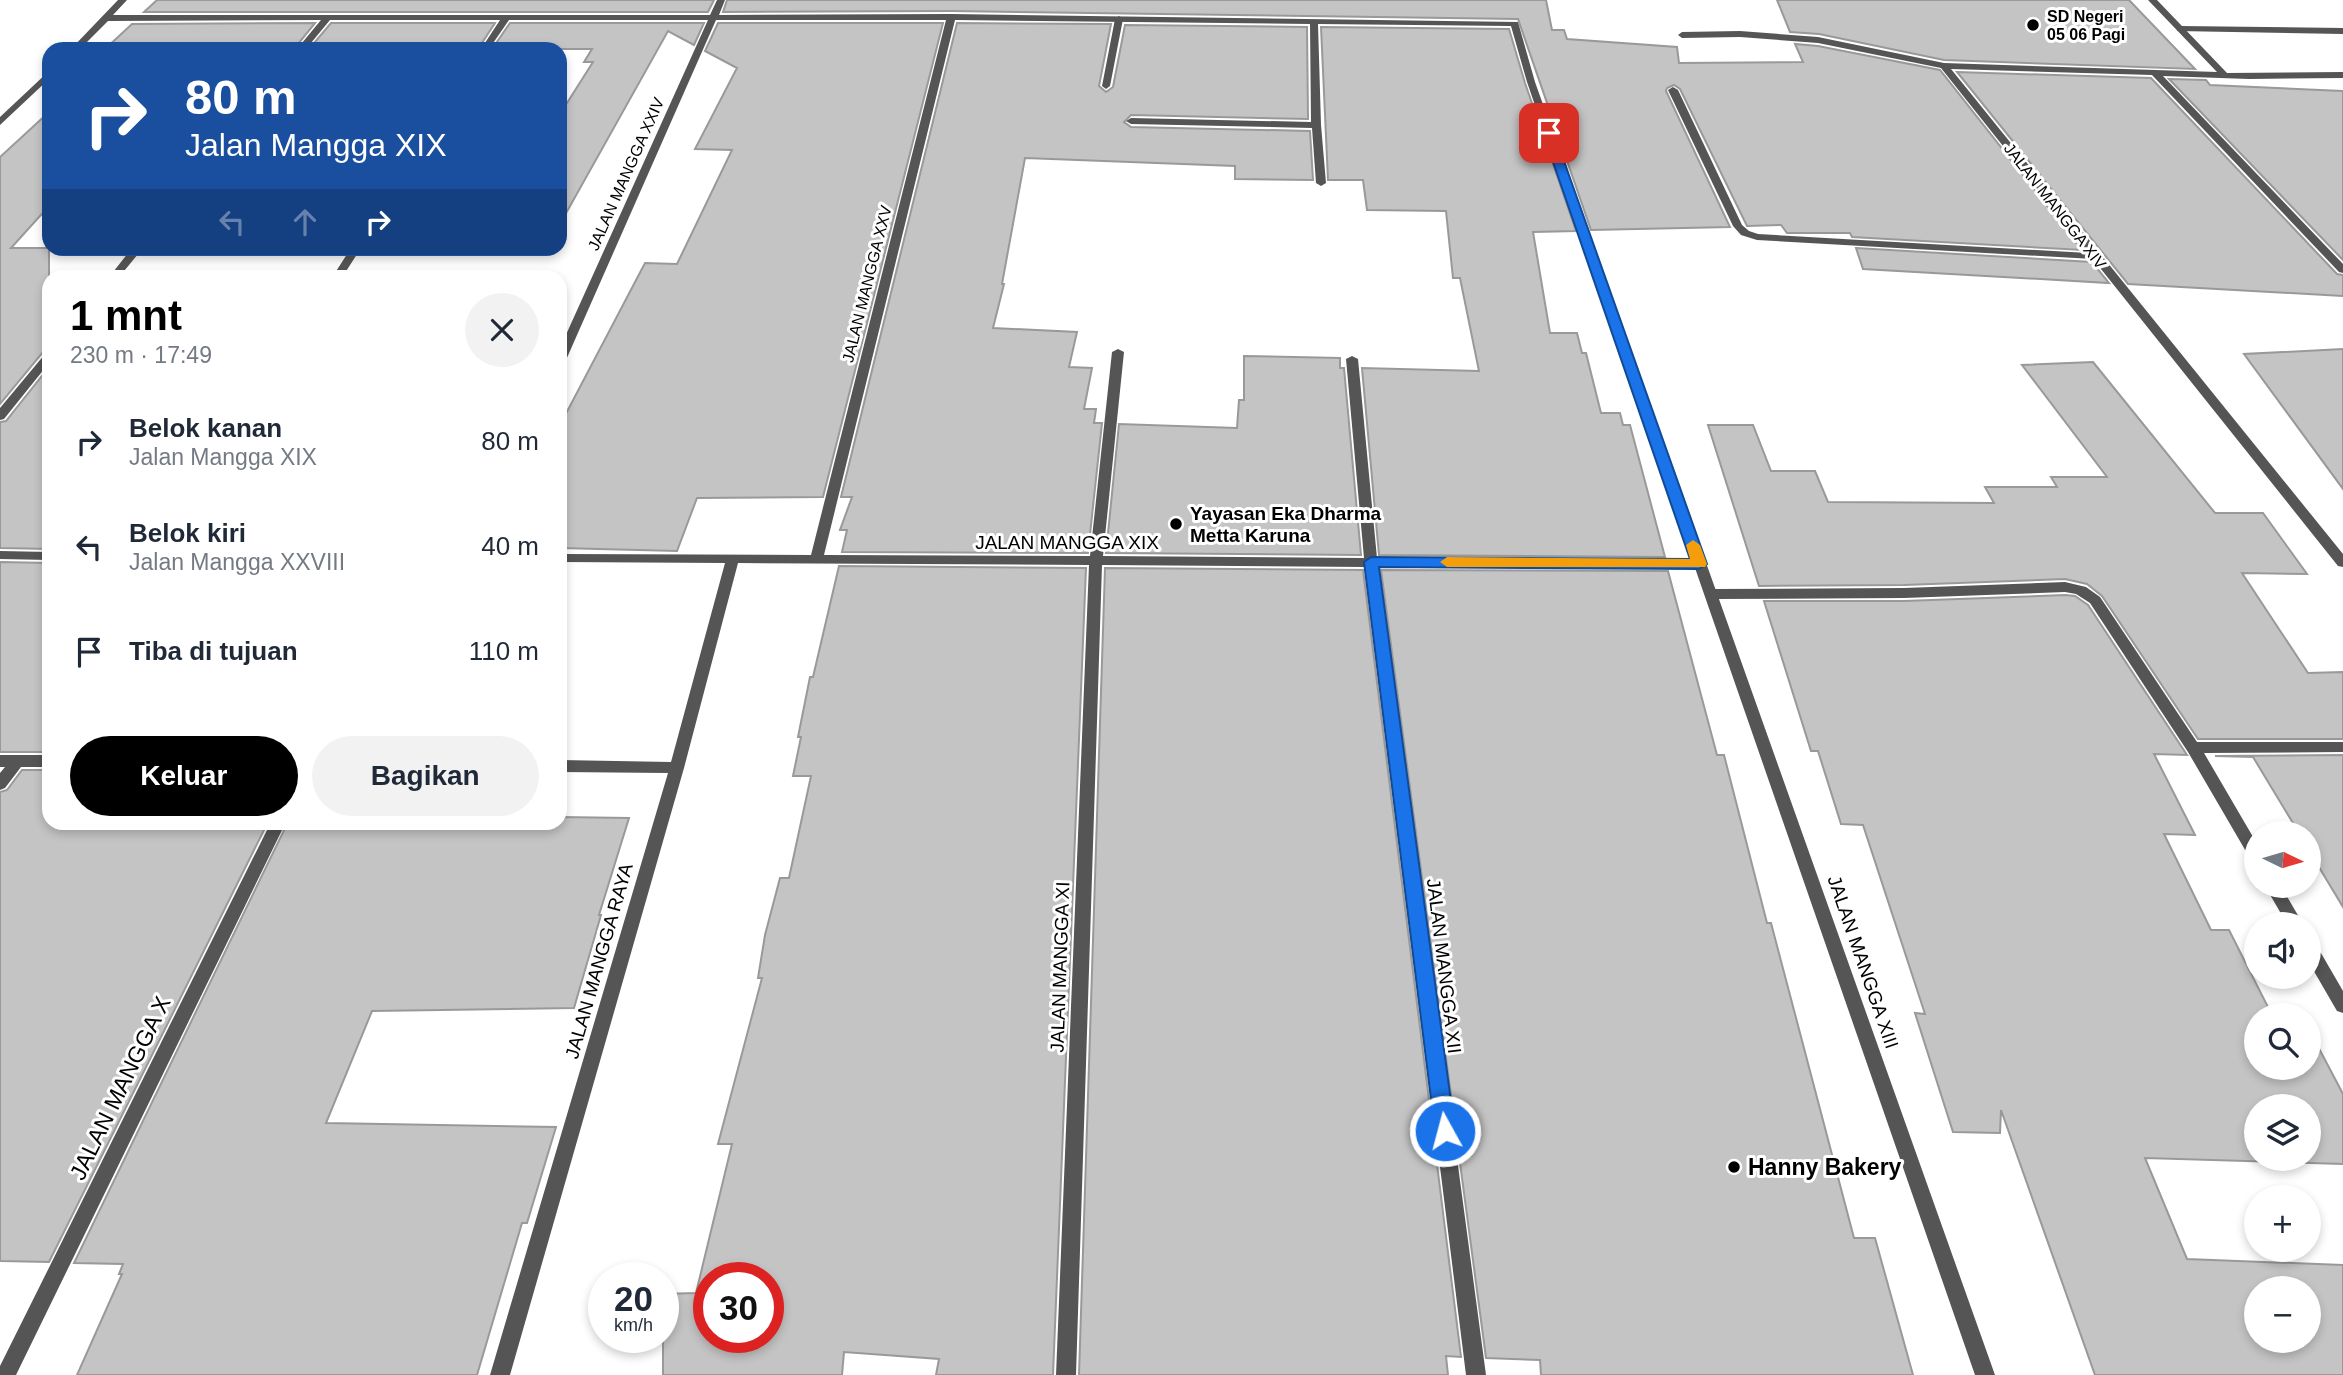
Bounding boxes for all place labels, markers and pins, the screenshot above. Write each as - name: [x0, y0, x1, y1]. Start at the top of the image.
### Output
- place label: SD Negeri 05 06 Pagi: [2047, 8, 2125, 43]
- marker: SD Negeri 05 06 Pagi: [2025, 17, 2041, 33]
- pin: [1519, 103, 1579, 163]
- place label: Yayasan Eka Dharma Metta Karuna: [1190, 503, 1382, 546]
- marker: Yayasan Eka Dharma Metta Karuna: [1168, 516, 1184, 532]
- place label: Hanny Bakery: [1748, 1154, 1902, 1180]
- marker: Hanny Bakery: [1726, 1159, 1742, 1175]

